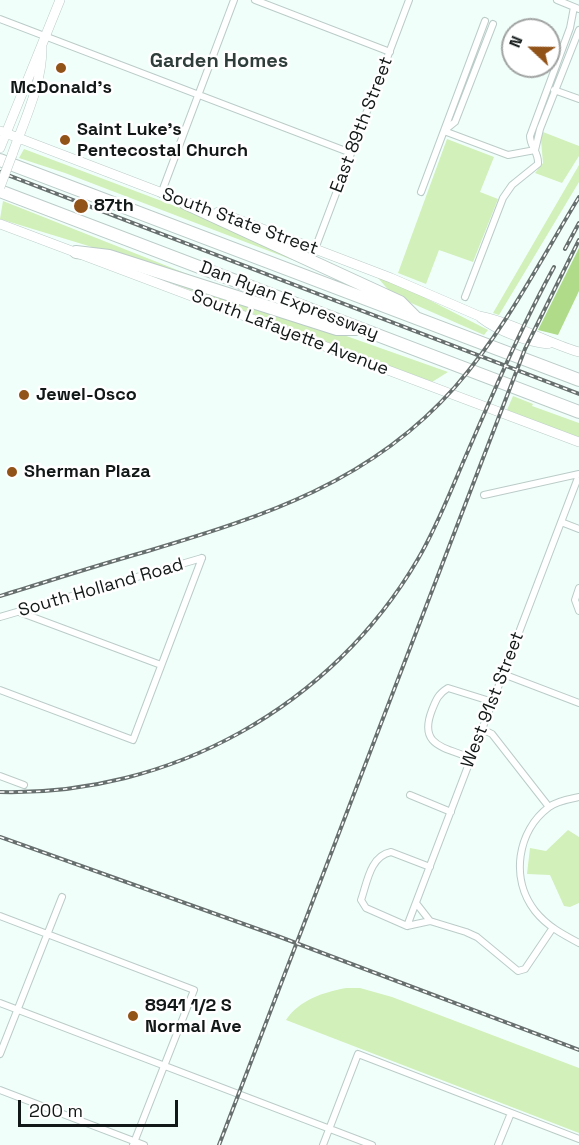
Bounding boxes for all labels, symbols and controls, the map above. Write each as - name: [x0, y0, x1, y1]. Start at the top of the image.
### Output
- north arrow: [501, 18, 561, 78]
- text: N: [504, 33, 527, 51]
- district label: Garden Homes: [150, 50, 288, 74]
- street label: East 89th Street: [326, 54, 398, 196]
- marker: McDonald's: [54, 61, 68, 75]
- place label: McDonald's: [10, 77, 112, 99]
- place label: Saint Luke's Pentecostal Church: [77, 119, 248, 162]
- marker: Saint Luke's Pentecostal Church: [58, 133, 72, 147]
- street label: South State Street: [159, 184, 321, 260]
- place label: 87th: [94, 195, 134, 217]
- marker: 87th: [72, 197, 90, 215]
- street label: Dan Ryan Expressway: [196, 257, 382, 345]
- street label: South Lafayette Avenue: [188, 285, 392, 381]
- place label: Jewel-Osco: [36, 384, 137, 406]
- marker: Jewel-Osco: [17, 388, 31, 402]
- place label: Sherman Plaza: [24, 461, 151, 483]
- marker: Sherman Plaza: [5, 465, 19, 479]
- street label: South Holland Road: [16, 554, 186, 622]
- street label: West 91st Street: [457, 629, 529, 771]
- place label: 8941 1/2 S Normal Ave: [145, 995, 242, 1038]
- marker: 8941 1/2 S Normal Ave: [126, 1009, 140, 1023]
- scale bar: [21, 1088, 182, 1126]
- text: 200 m: [29, 1099, 83, 1122]

